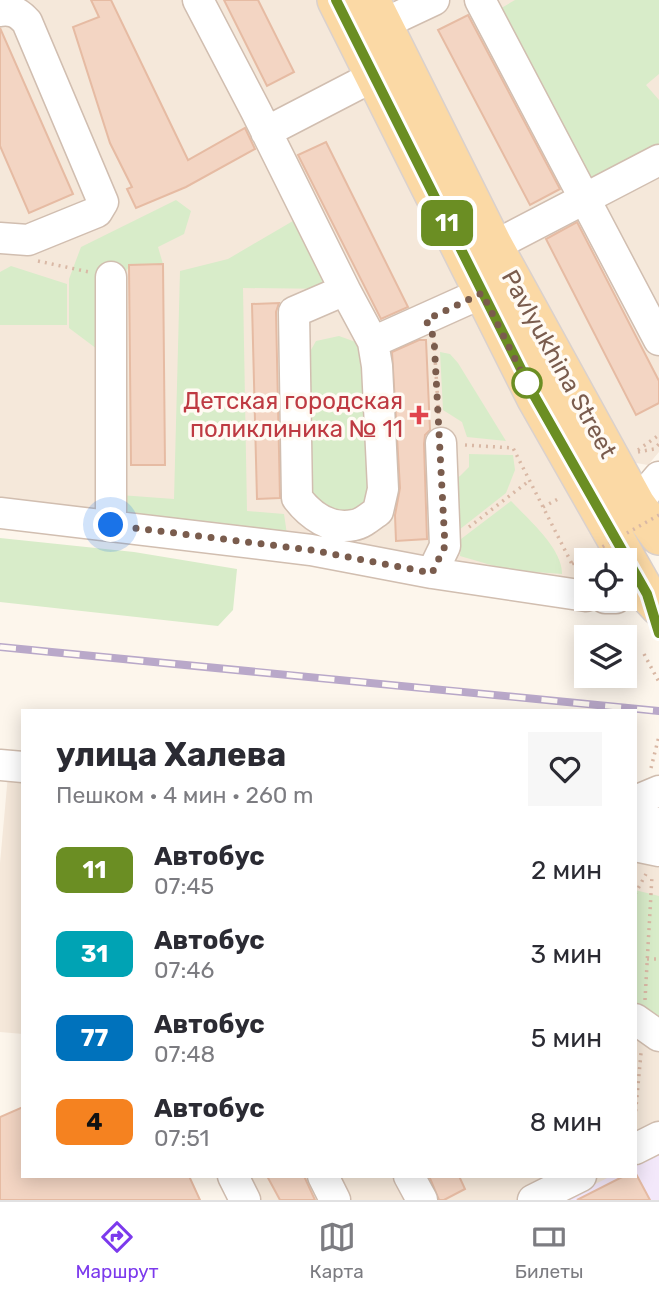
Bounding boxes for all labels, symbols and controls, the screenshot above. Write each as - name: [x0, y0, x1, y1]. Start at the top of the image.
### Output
- line badge: 11: [416, 200, 478, 246]
- text: 11: [435, 209, 459, 237]
- street label: Pavlyukhina Street: [496, 265, 622, 463]
- unlabelled marker: [512, 368, 542, 398]
- place label: Детская городская поликлиника № 11: [183, 387, 403, 443]
- marker: Детская городская поликлиника № 11: [409, 405, 429, 425]
- your location: [93, 507, 128, 542]
- map controls: [574, 548, 637, 688]
- button: locate: [574, 548, 637, 611]
- button: layers: [574, 625, 637, 688]
- button: heart: [528, 732, 602, 806]
- text: улица Халева: [56, 735, 286, 774]
- text: Пешком · 4 мин · 260 m: [56, 781, 313, 809]
- text: Автобус: [154, 841, 265, 872]
- text: 2 мин: [531, 855, 602, 886]
- text: 11: [83, 856, 106, 884]
- text: 07:45: [154, 872, 214, 900]
- text: Автобус: [154, 925, 265, 956]
- text: 3 мин: [531, 939, 602, 970]
- text: 31: [81, 940, 108, 968]
- text: 07:46: [154, 956, 214, 984]
- text: Автобус: [154, 1009, 265, 1040]
- text: 5 мин: [531, 1023, 602, 1054]
- text: 77: [81, 1024, 108, 1052]
- text: 07:48: [154, 1040, 215, 1068]
- text: Автобус: [154, 1093, 265, 1124]
- text: 8 мин: [530, 1107, 602, 1138]
- text: 4: [86, 1108, 103, 1136]
- text: 07:51: [154, 1124, 209, 1152]
- tab: Маршрут: [76, 1218, 158, 1283]
- tab: Карта: [310, 1218, 364, 1283]
- tab: Билеты: [515, 1218, 583, 1283]

